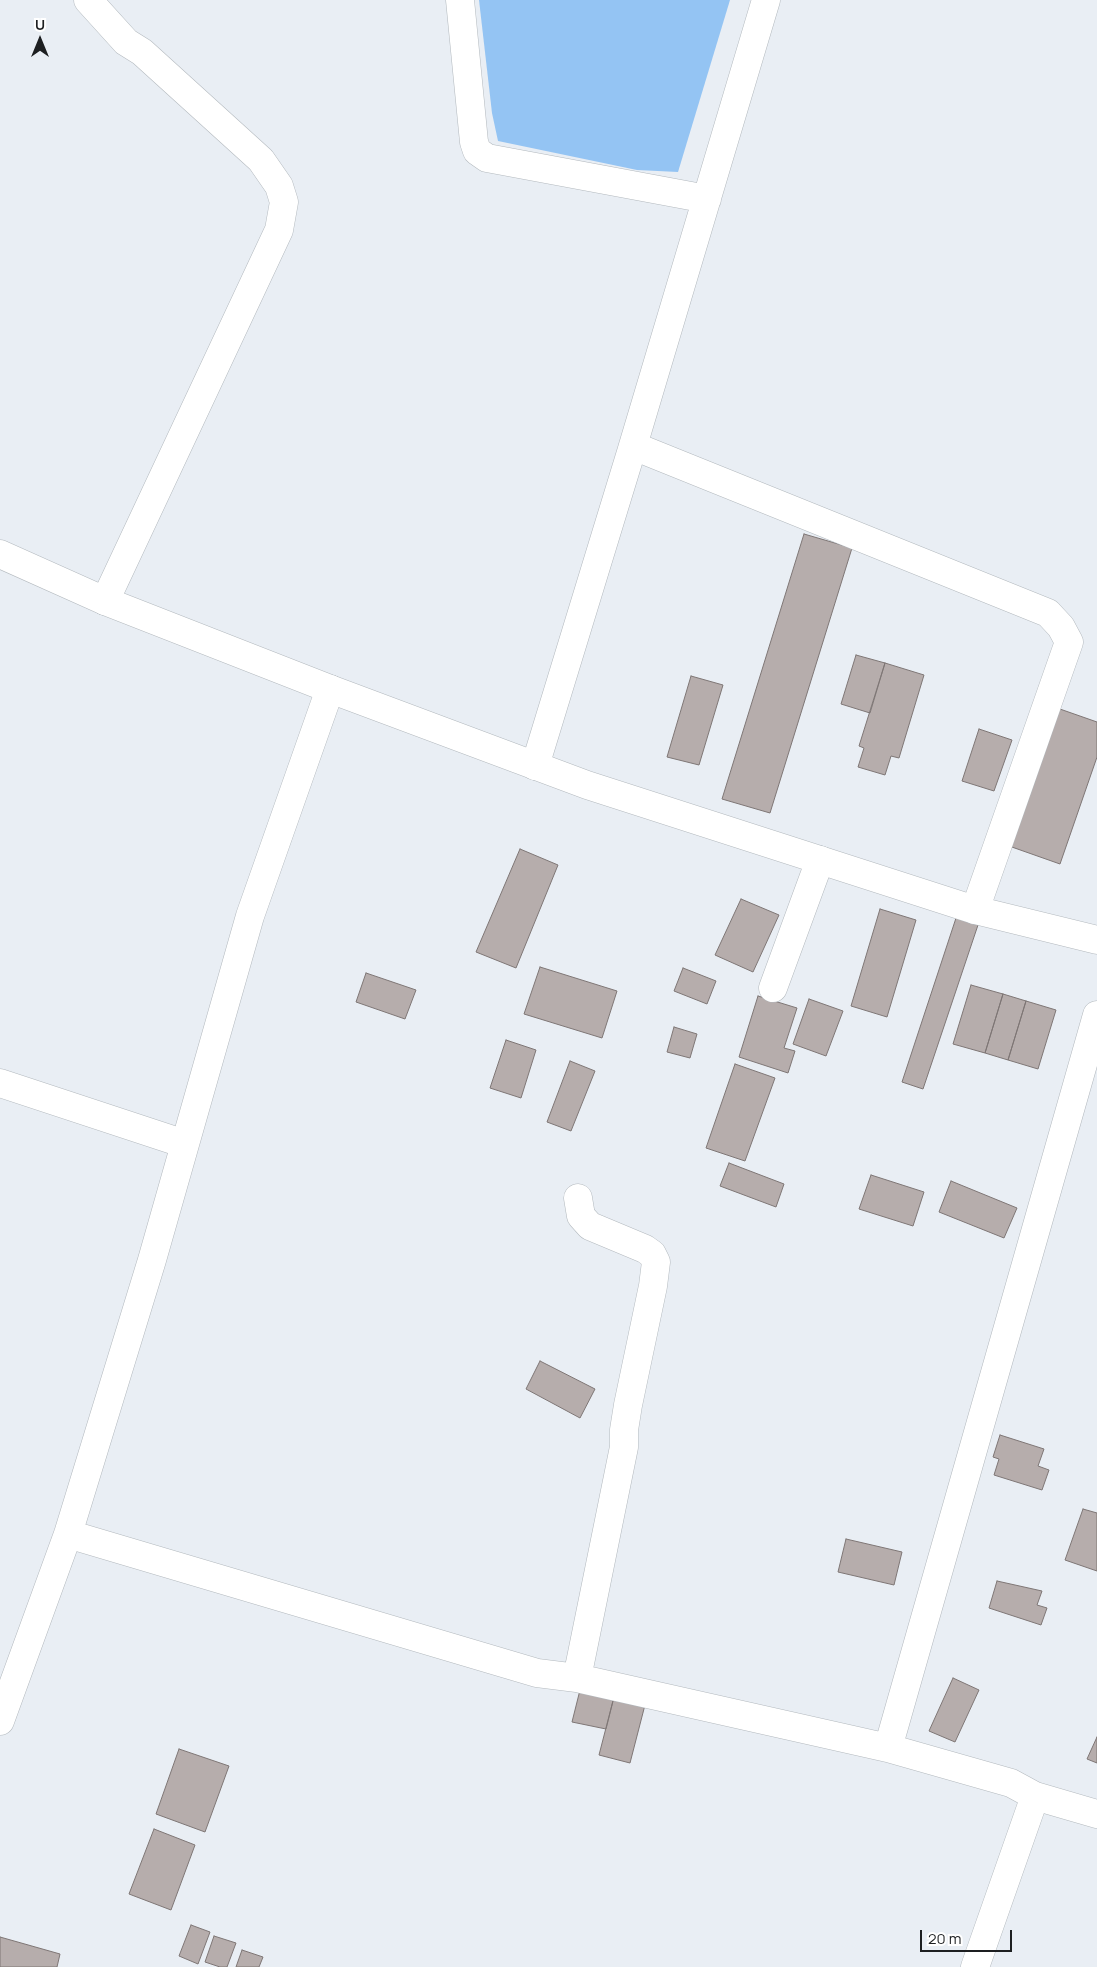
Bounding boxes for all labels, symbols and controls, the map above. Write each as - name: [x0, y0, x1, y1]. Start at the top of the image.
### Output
- north arrow: [15, 15, 65, 65]
- text: U: [35, 15, 45, 34]
- scale bar: [922, 1920, 1014, 1952]
- text: 20 m: [928, 1928, 961, 1949]

